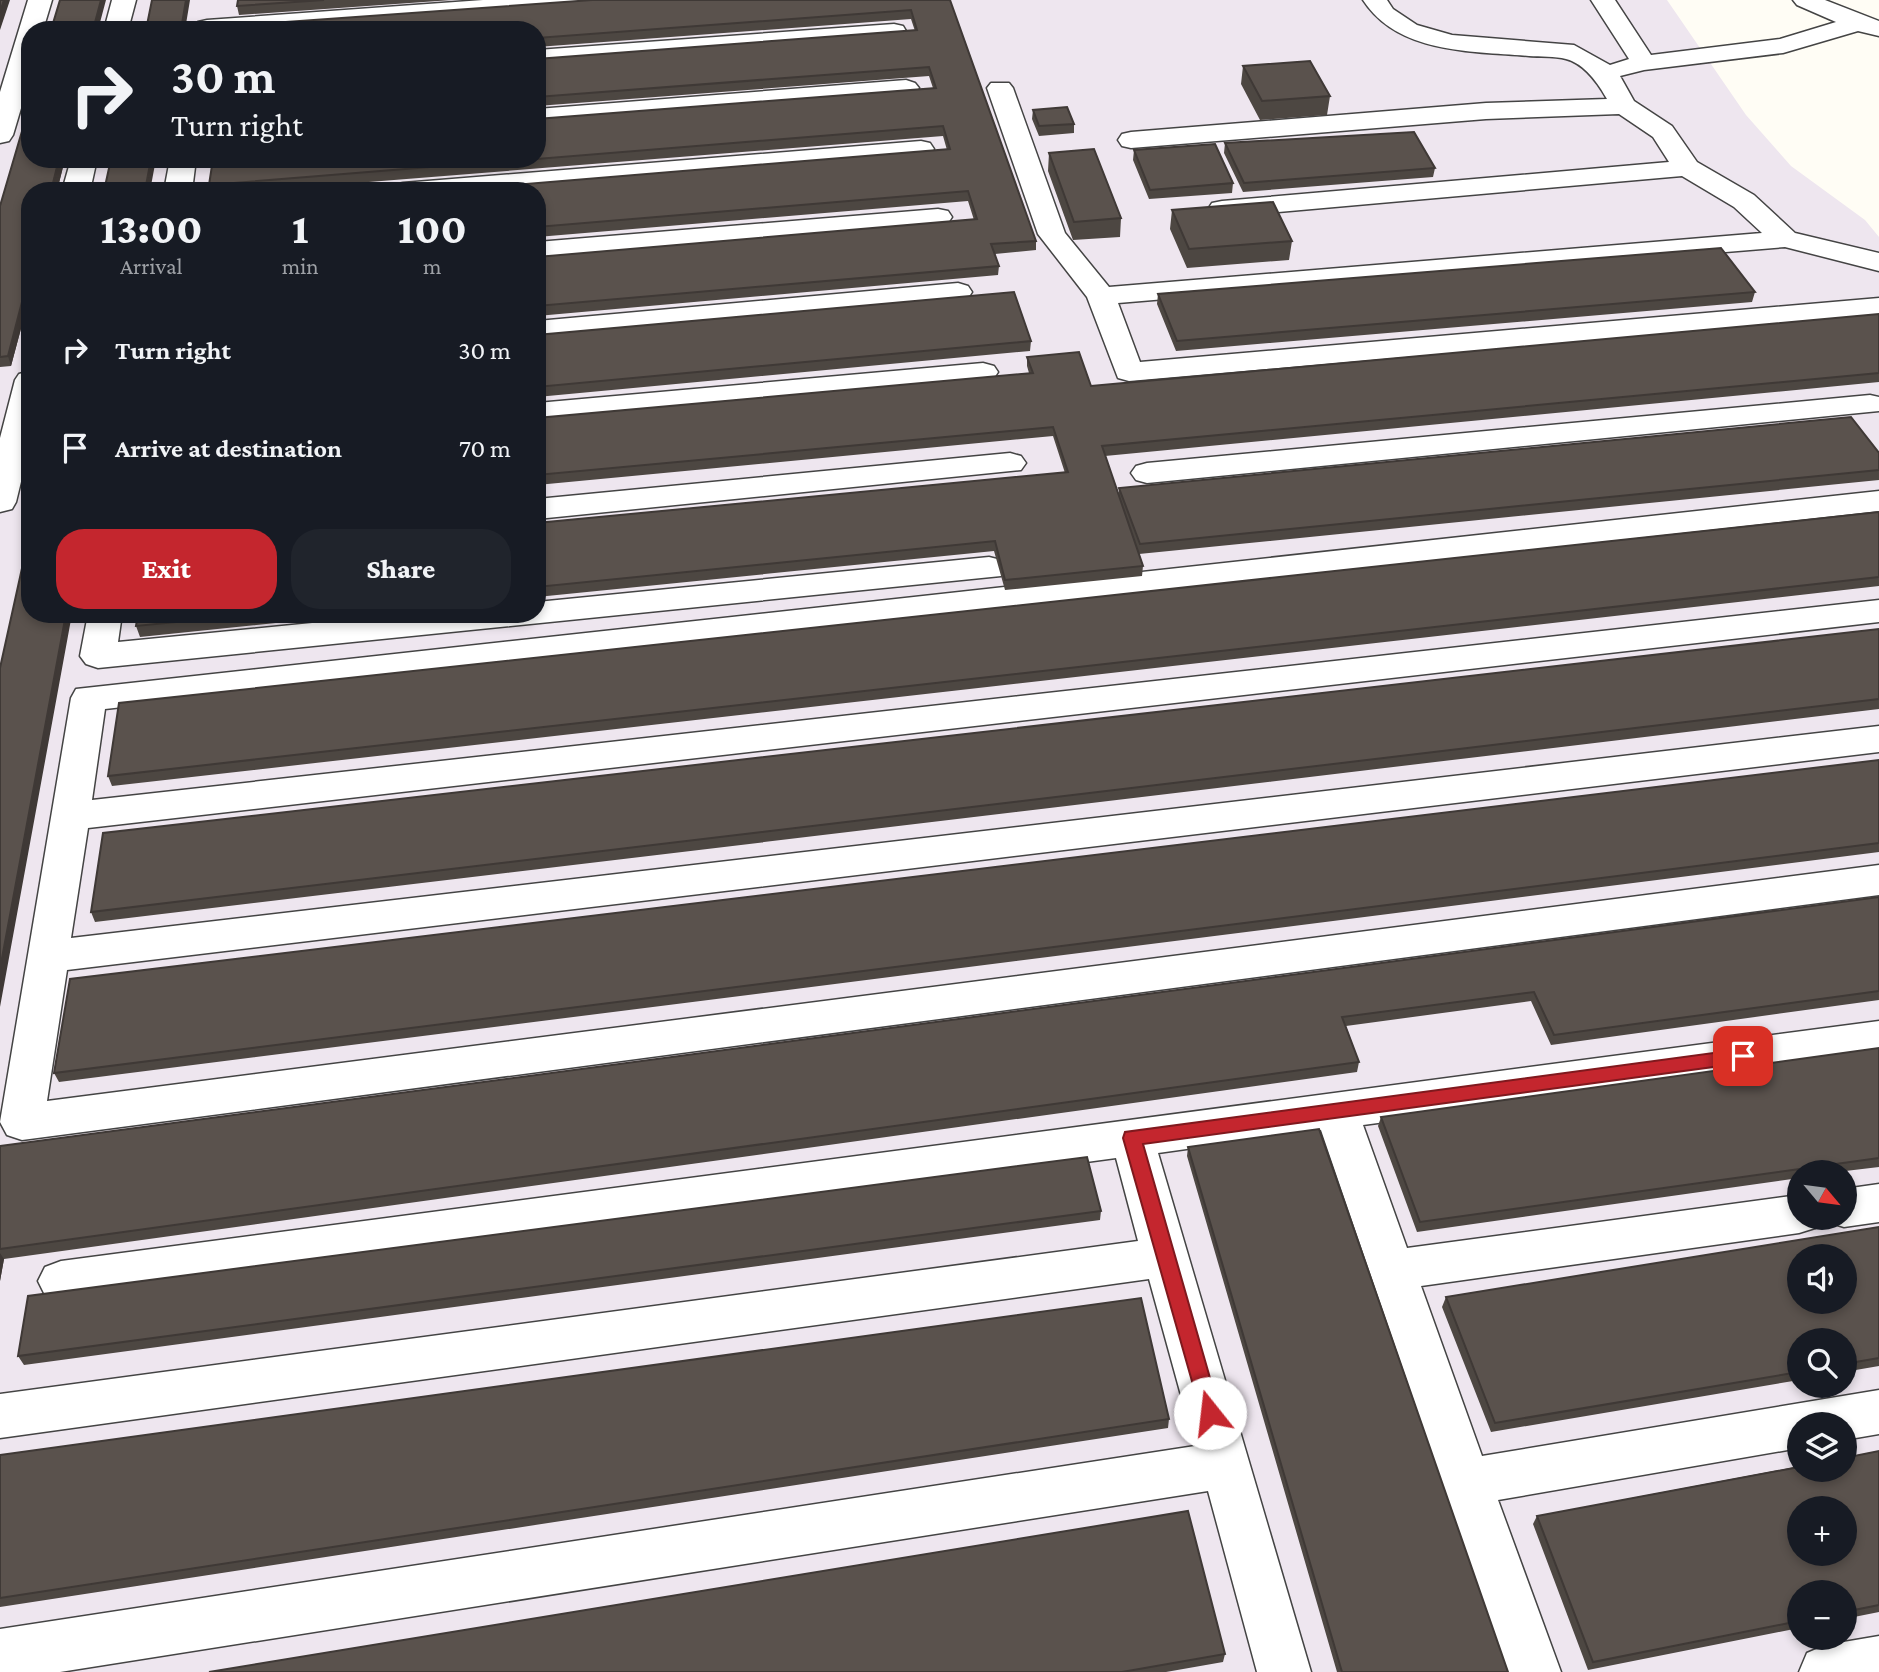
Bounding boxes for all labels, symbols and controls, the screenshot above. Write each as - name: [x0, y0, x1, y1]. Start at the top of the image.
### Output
- icon: right: [56, 49, 147, 140]
- text: 30 m: [171, 49, 276, 104]
- text: Turn right: [171, 107, 303, 143]
- text: 13:00: [100, 205, 202, 252]
- text: 1: [292, 205, 308, 252]
- text: 100: [398, 205, 467, 252]
- text: Arrival: [120, 253, 183, 279]
- text: min: [282, 253, 319, 279]
- text: m: [423, 253, 442, 279]
- icon: right: [56, 331, 94, 369]
- text: Turn right: [115, 336, 231, 365]
- text: 30 m: [458, 336, 511, 365]
- icon: arrive: [56, 429, 94, 467]
- text: Arrive at destination: [115, 434, 342, 463]
- text: 70 m: [459, 434, 511, 463]
- button: Exit: [56, 529, 277, 609]
- button: Share: [291, 529, 511, 609]
- pin: [1713, 1026, 1773, 1086]
- icon: arrive: [1724, 1037, 1762, 1075]
- north arrow: [1787, 1160, 1857, 1230]
- map controls: [1787, 1160, 1857, 1650]
- button: sound: [1787, 1244, 1857, 1314]
- button: search: [1787, 1328, 1857, 1398]
- position arrow: [1173, 1376, 1247, 1450]
- button: layers: [1787, 1412, 1857, 1482]
- button: +: [1787, 1496, 1857, 1566]
- button: −: [1787, 1580, 1857, 1650]

